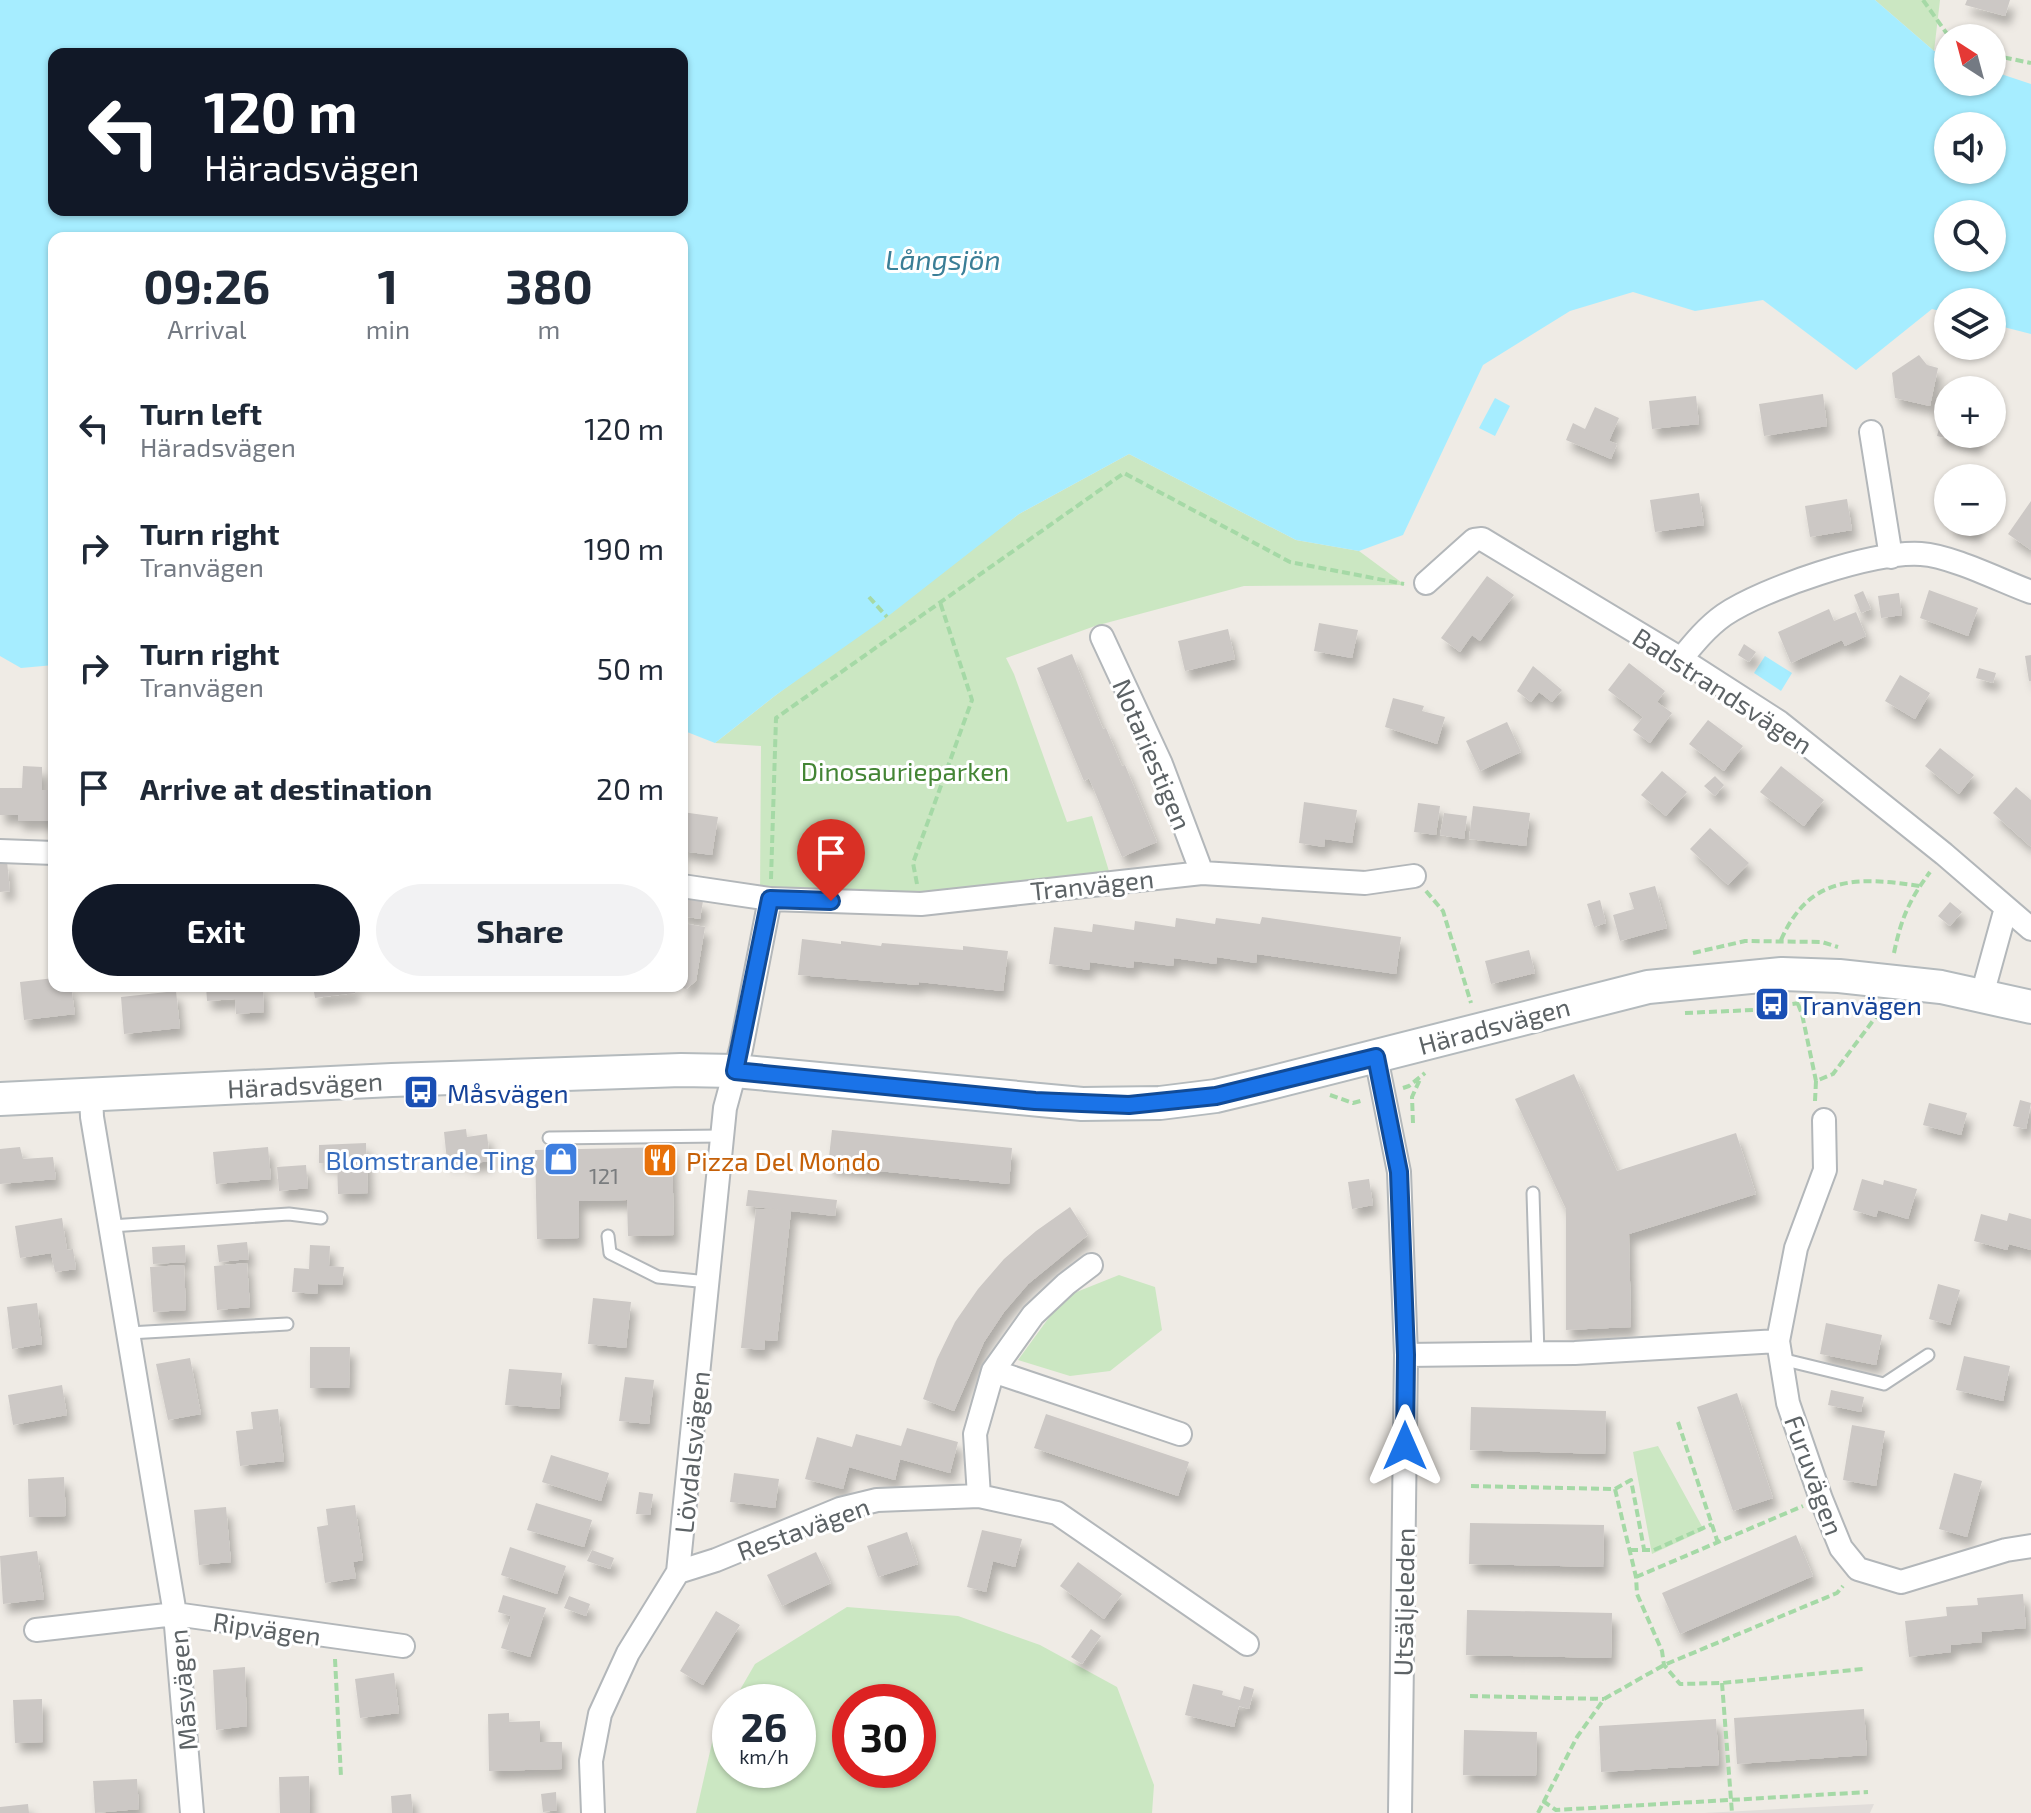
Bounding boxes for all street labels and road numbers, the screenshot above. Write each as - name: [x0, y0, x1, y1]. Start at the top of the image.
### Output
- street label: Badstrandsvägen: [1627, 620, 1819, 760]
- street label: Notariestigen: [1107, 674, 1199, 834]
- street label: Tranvägen: [1029, 862, 1155, 906]
- street label: Häradsvägen: [1415, 990, 1573, 1060]
- street label: Häradsvägen: [226, 1064, 384, 1104]
- street label: Lövdalsvägen: [667, 1369, 715, 1535]
- street label: Furuvägen: [1779, 1411, 1851, 1539]
- street label: Restavägen: [733, 1490, 873, 1566]
- street label: Utsäljeleden: [1386, 1527, 1420, 1677]
- street label: Ripvägen: [211, 1605, 323, 1651]
- street label: Måsvägen: [161, 1628, 203, 1752]

